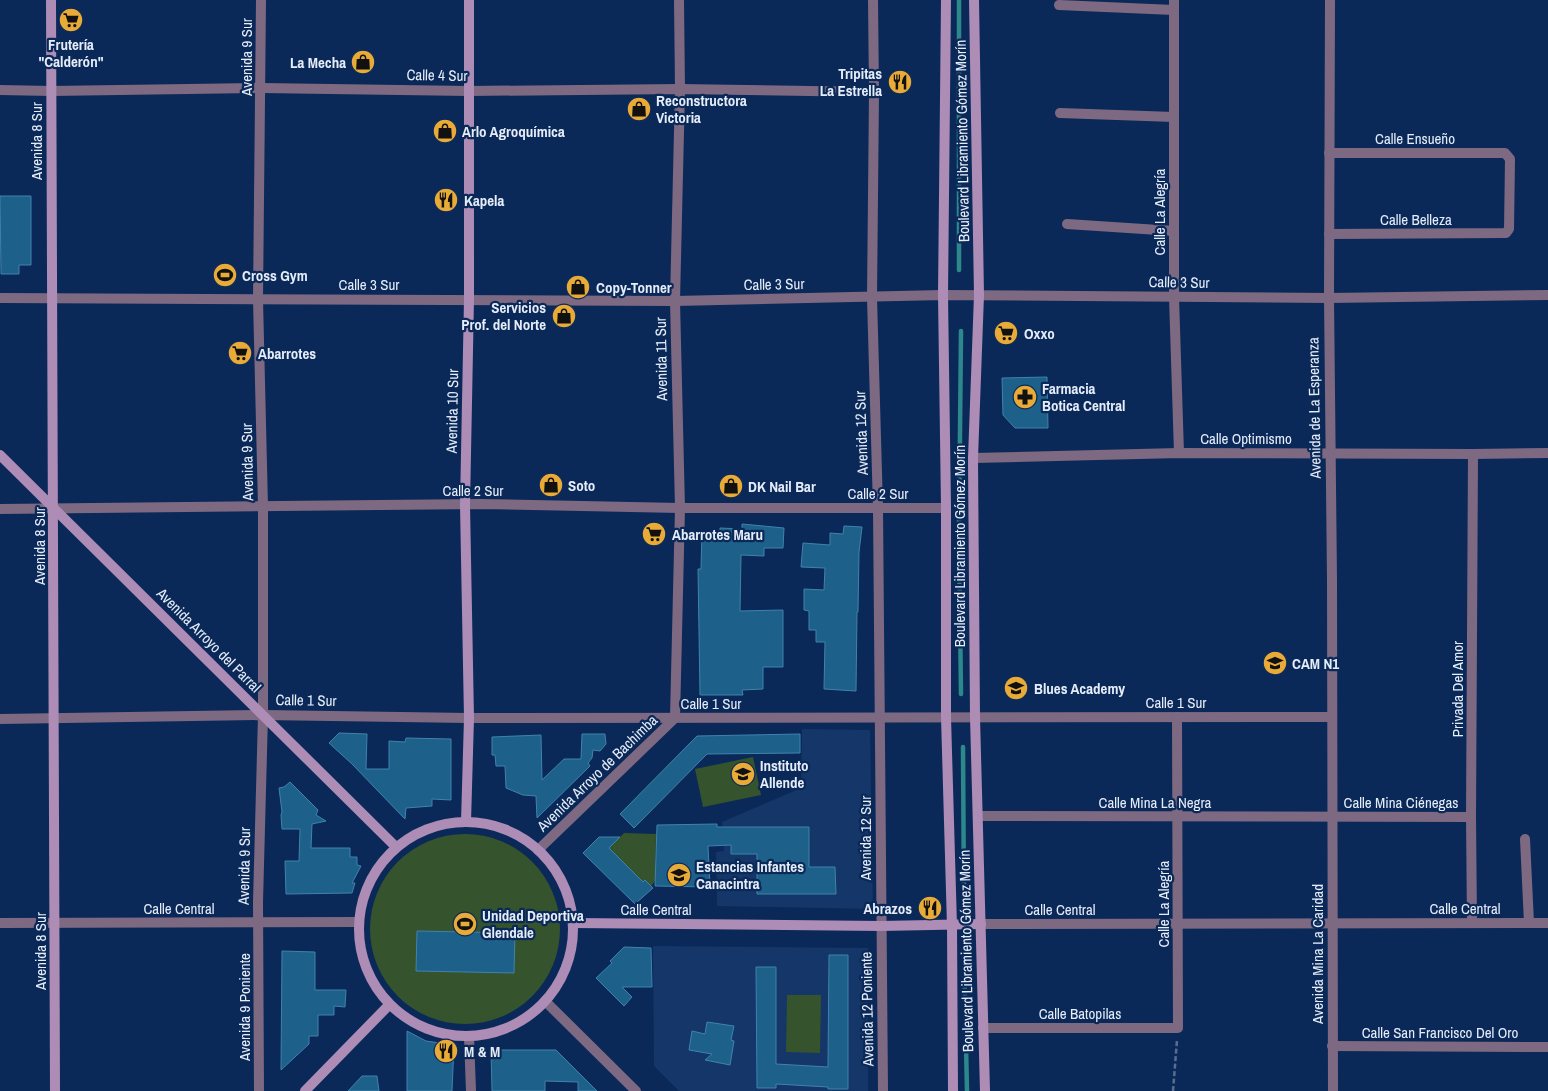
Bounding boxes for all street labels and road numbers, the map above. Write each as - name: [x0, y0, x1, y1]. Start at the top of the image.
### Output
- street label: Avenida 9 Sur: [236, 18, 257, 97]
- street label: Boulevard Libramiento Gómez Morín: [950, 40, 974, 242]
- street label: Calle 4 Sur: [406, 64, 468, 86]
- street label: Avenida 8 Sur: [26, 102, 47, 181]
- street label: Calle Ensueño: [1375, 128, 1455, 149]
- street label: Calle La Alegría: [1149, 168, 1170, 255]
- street label: Calle Belleza: [1380, 209, 1452, 230]
- street label: Calle 3 Sur: [1148, 271, 1210, 293]
- street label: Calle 3 Sur: [743, 273, 805, 295]
- street label: Calle 3 Sur: [339, 274, 399, 295]
- street label: Avenida 11 Sur: [650, 317, 672, 402]
- street label: Avenida de La Esperanza: [1302, 337, 1326, 480]
- street label: Avenida 10 Sur: [441, 369, 463, 454]
- street label: Avenida 12 Sur: [849, 390, 873, 477]
- street label: Avenida 9 Sur: [236, 423, 258, 502]
- street label: Calle Optimismo: [1200, 428, 1292, 449]
- street label: Boulevard Libramiento Gómez Morín: [949, 445, 970, 647]
- street label: Calle 2 Sur: [443, 480, 503, 501]
- street label: Calle 2 Sur: [848, 483, 908, 504]
- street label: Avenida 8 Sur: [29, 507, 50, 586]
- street label: Avenida Arroyo del Parral: [151, 582, 266, 697]
- street label: Privada Del Amor: [1447, 641, 1468, 737]
- street label: Calle 1 Sur: [275, 689, 337, 711]
- street label: Calle 1 Sur: [1146, 692, 1206, 713]
- street label: Calle 1 Sur: [681, 693, 741, 714]
- street label: Avenida Arroyo de Bachimba: [532, 710, 662, 837]
- street label: Calle Mina La Negra: [1099, 792, 1212, 813]
- street label: Calle Mina Ciénegas: [1344, 792, 1458, 813]
- street label: Avenida 12 Sur: [855, 796, 876, 881]
- street label: Avenida 9 Sur: [233, 827, 255, 906]
- street label: Boulevard Libramiento Gómez Morín: [954, 850, 978, 1052]
- street label: Calle La Alegría: [1153, 860, 1174, 947]
- street label: Avenida Mina La Caridad: [1307, 884, 1328, 1025]
- street label: Calle Central: [143, 898, 215, 919]
- street label: Calle Central: [1429, 898, 1501, 919]
- street label: Calle Central: [620, 899, 692, 920]
- street label: Calle Central: [1024, 899, 1096, 920]
- street label: Avenida 8 Sur: [30, 912, 51, 991]
- street label: Avenida 12 Poniente: [855, 951, 879, 1068]
- street label: Avenida 9 Poniente: [234, 953, 255, 1062]
- street label: Calle Batopilas: [1039, 1003, 1121, 1024]
- street label: Calle San Francisco Del Oro: [1362, 1022, 1518, 1043]

